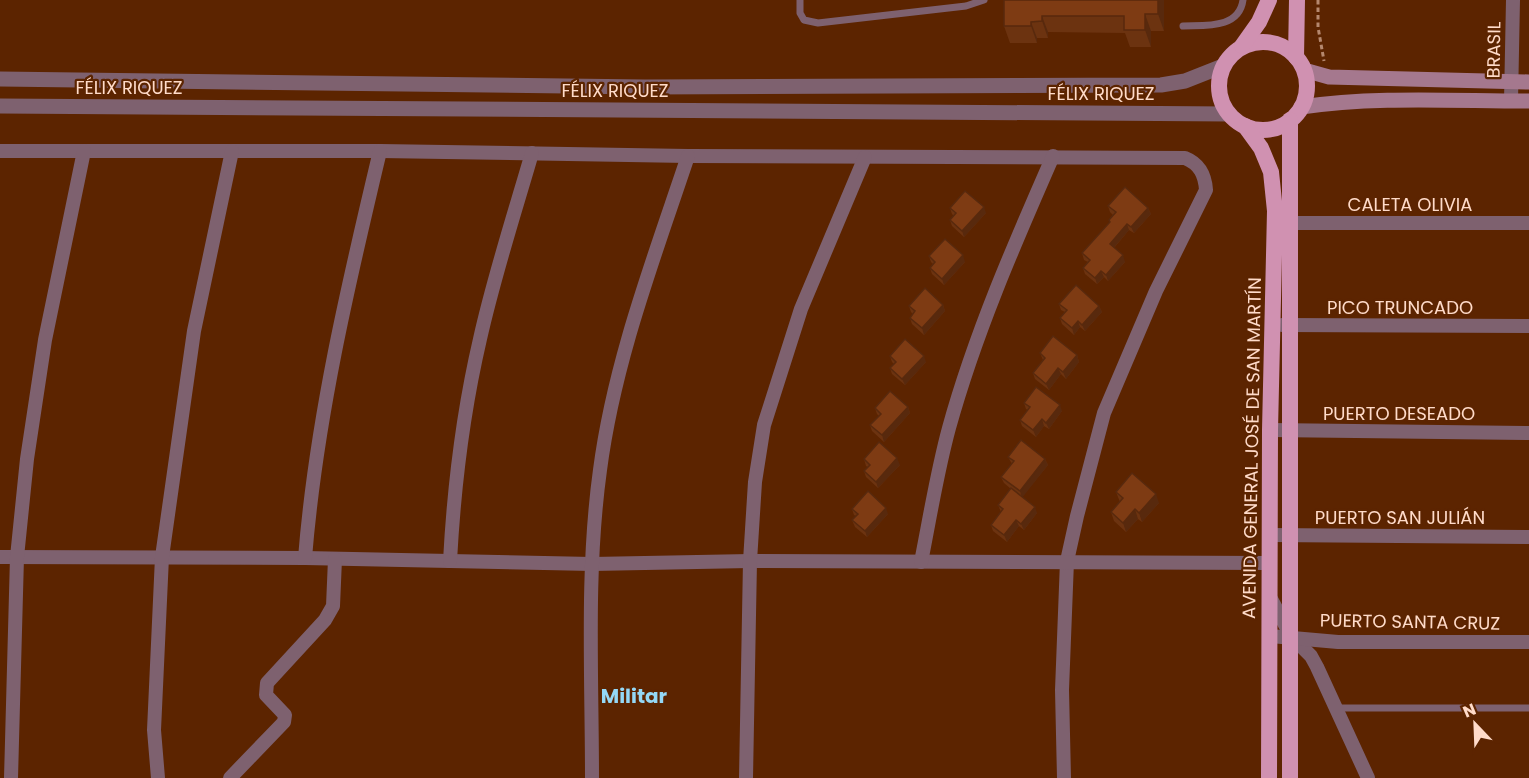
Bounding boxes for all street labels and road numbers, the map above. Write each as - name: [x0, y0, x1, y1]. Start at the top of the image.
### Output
- street label: BRASIL: [1481, 21, 1506, 79]
- street label: FÉLIX RIQUEZ: [75, 75, 183, 100]
- street label: FÉLIX RIQUEZ: [561, 78, 669, 103]
- street label: FÉLIX RIQUEZ: [1047, 81, 1155, 106]
- street label: CALETA OLIVIA: [1348, 192, 1472, 217]
- street label: AVENIDA GENERAL JOSÉ DE SAN MARTÍN: [1236, 277, 1267, 619]
- street label: PICO TRUNCADO: [1327, 295, 1473, 320]
- street label: PUERTO DESEADO: [1323, 401, 1475, 426]
- street label: PUERTO SAN JULIÁN: [1315, 505, 1485, 530]
- street label: PUERTO SANTA CRUZ: [1320, 607, 1500, 636]

